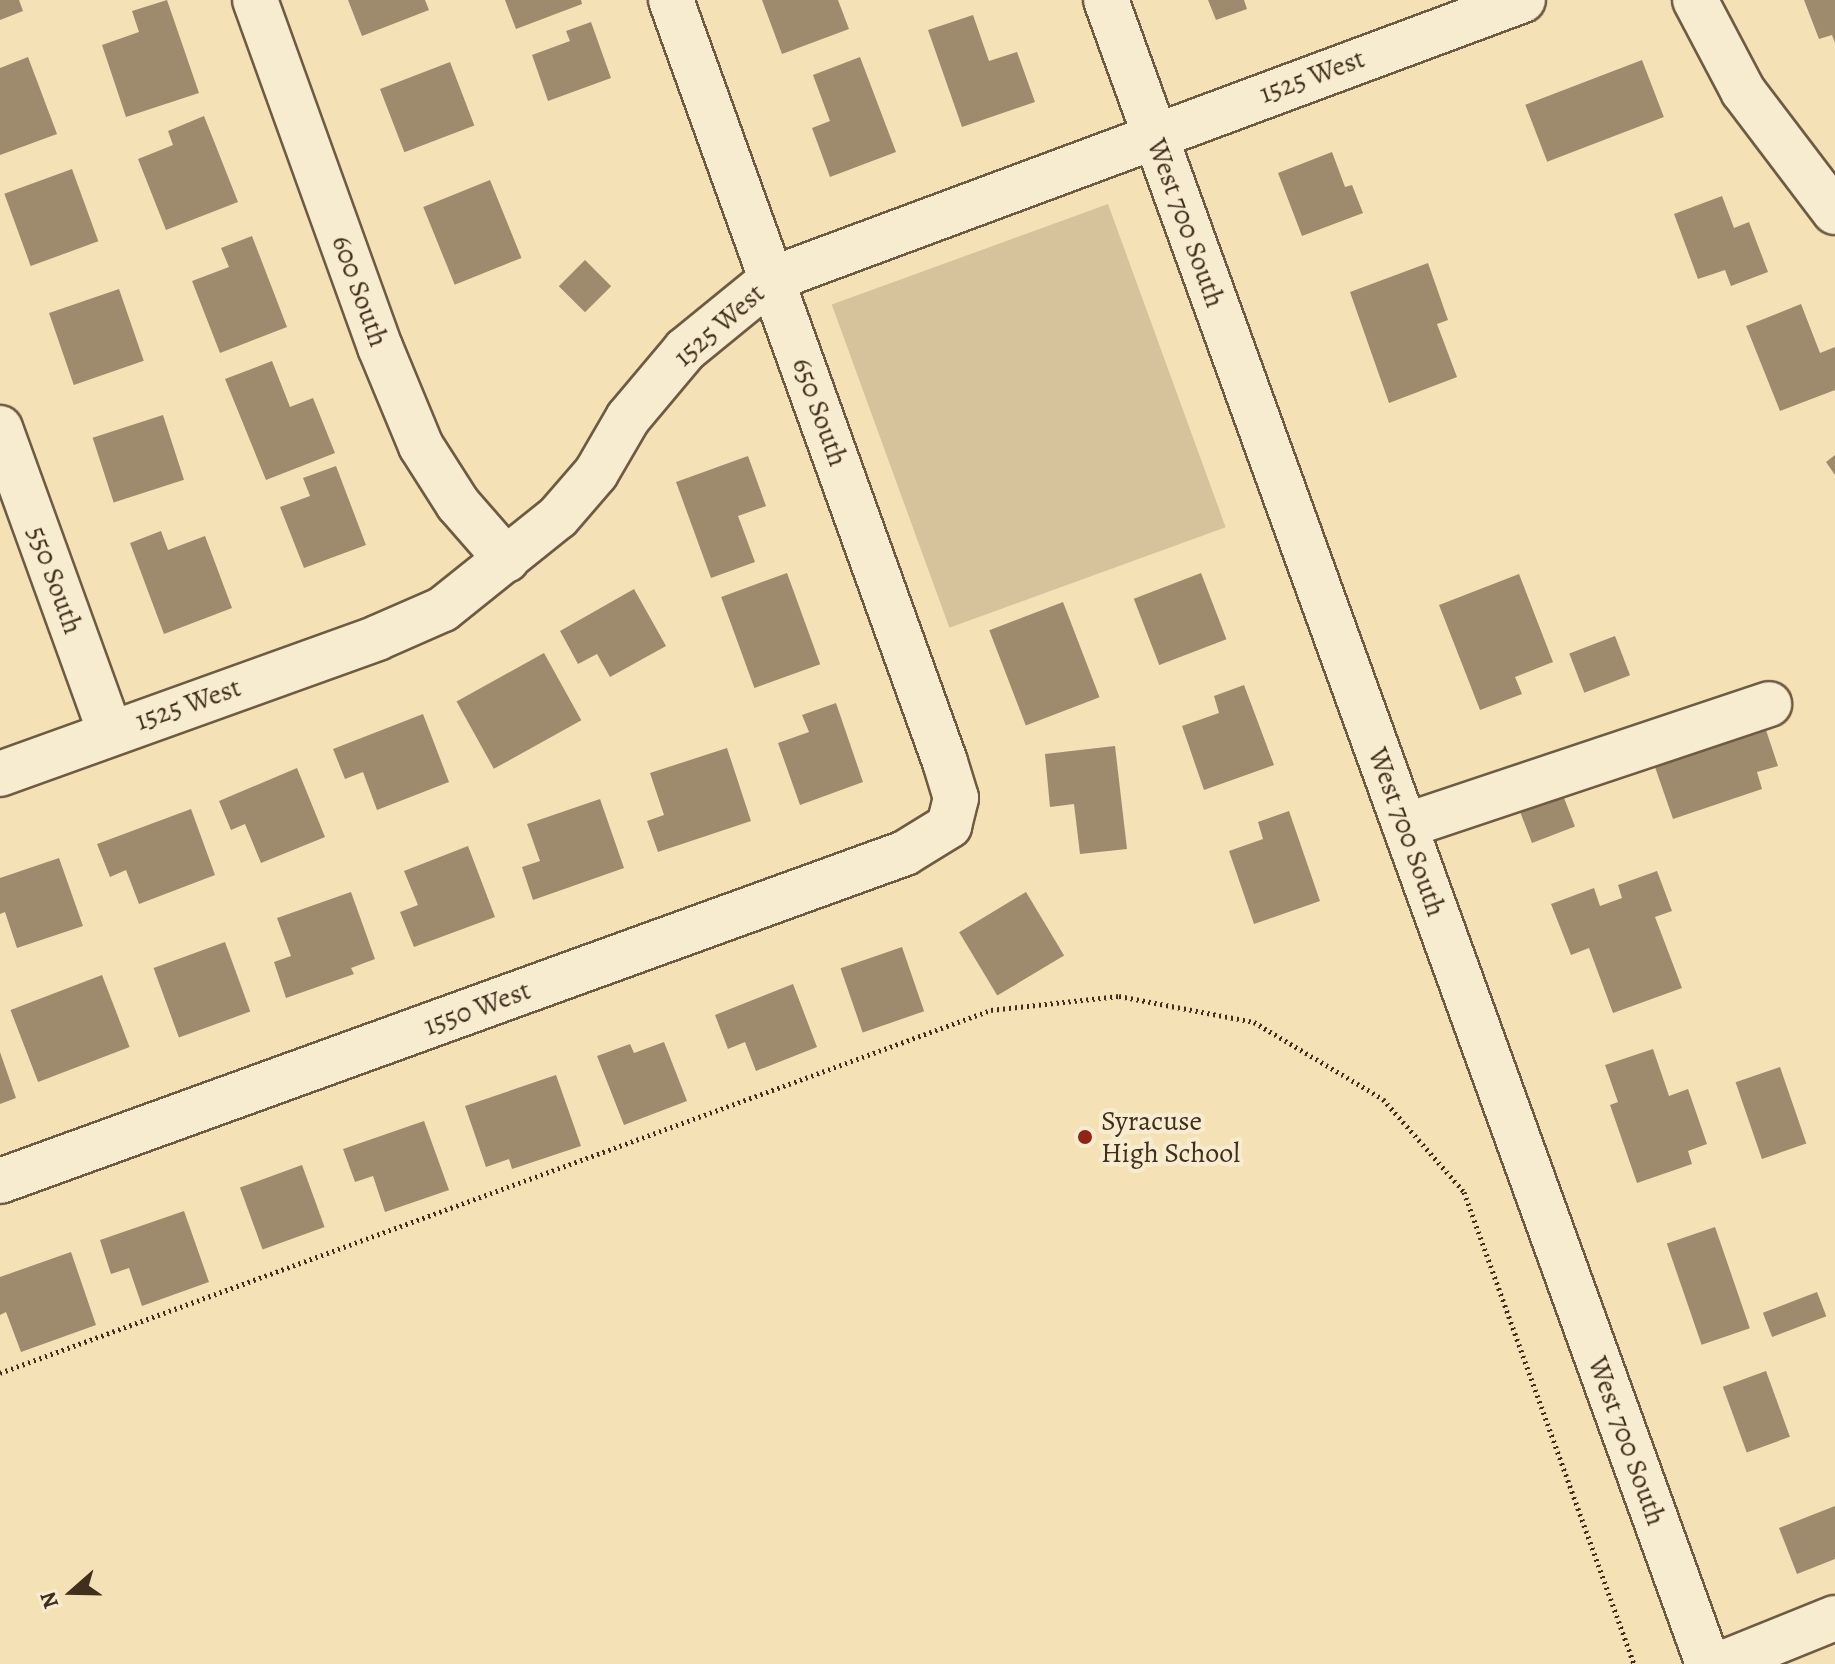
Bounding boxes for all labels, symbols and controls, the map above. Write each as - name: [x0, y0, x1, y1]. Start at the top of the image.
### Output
- street label: 1525 West: [1255, 41, 1369, 111]
- street label: West 700 South: [1140, 134, 1232, 312]
- street label: 600 South: [324, 231, 396, 351]
- street label: 1525 West: [667, 276, 771, 374]
- street label: 650 South: [785, 353, 855, 471]
- street label: 550 South: [20, 522, 90, 638]
- street label: 1525 West: [131, 670, 245, 738]
- street label: West 700 South: [1361, 743, 1453, 921]
- street label: 1550 West: [419, 973, 535, 1043]
- place label: Syracuse High School: [1101, 1104, 1240, 1170]
- marker: Syracuse High School: [1076, 1128, 1094, 1146]
- street label: West 700 South: [1581, 1352, 1673, 1530]
- north arrow: [32, 1552, 112, 1632]
- text: N: [33, 1588, 66, 1613]

